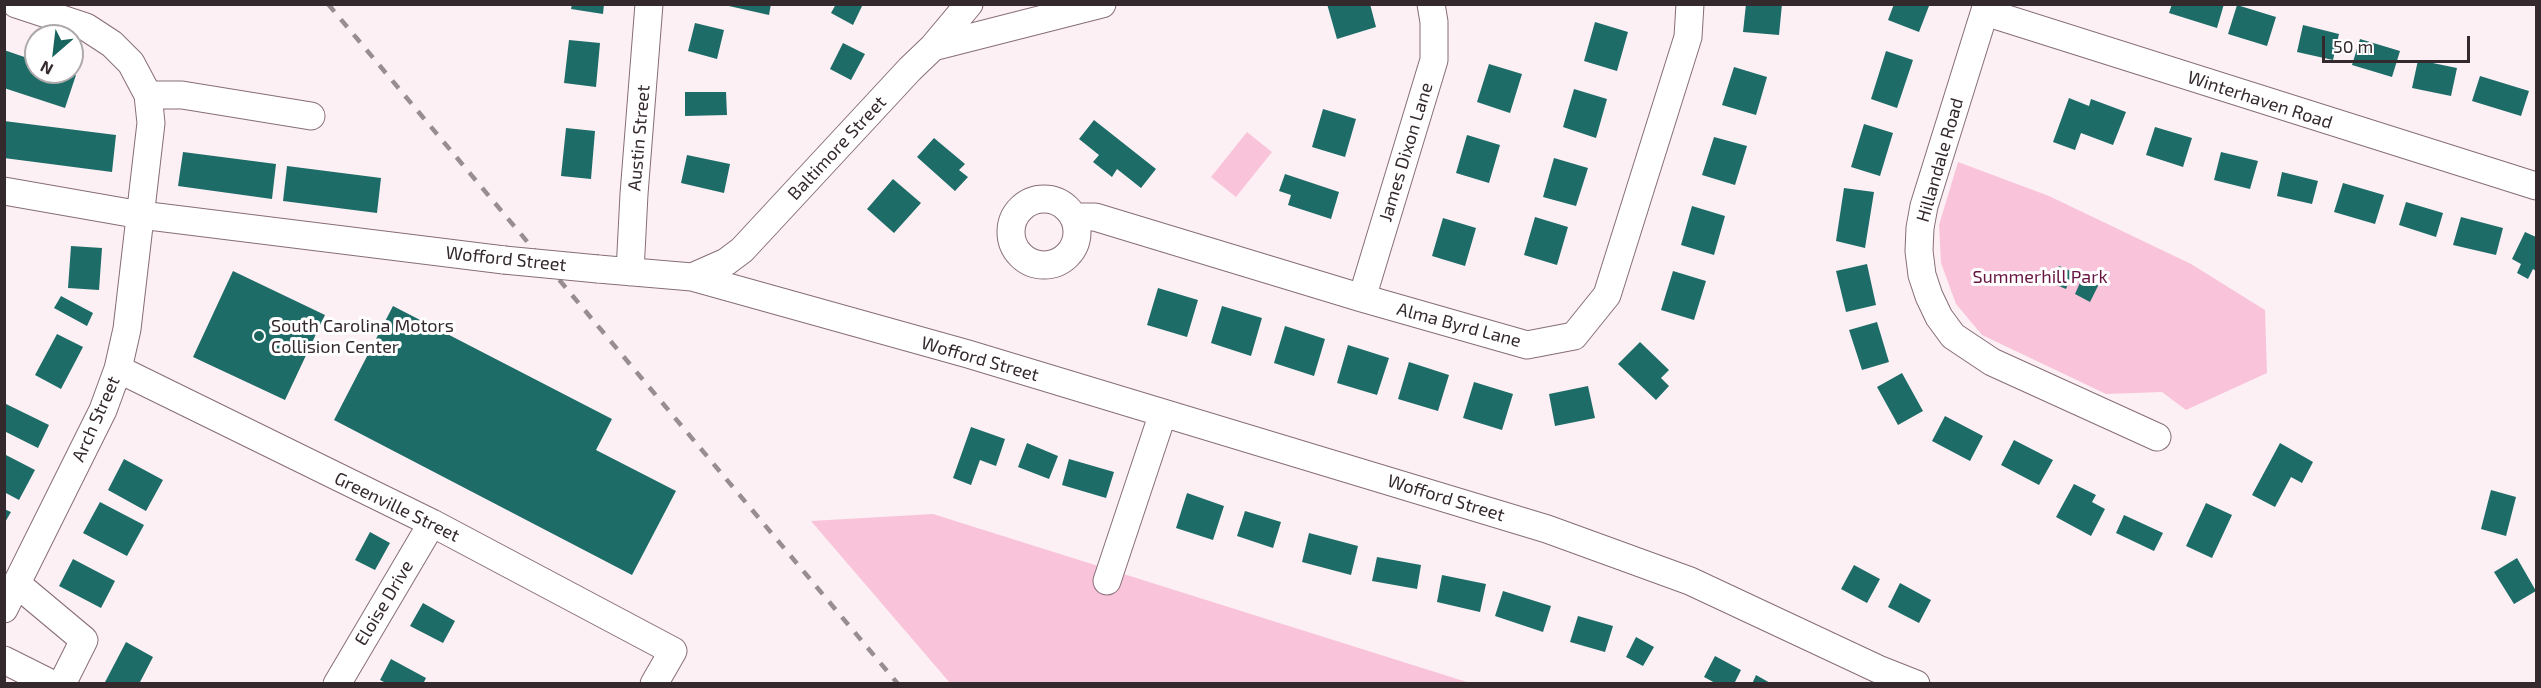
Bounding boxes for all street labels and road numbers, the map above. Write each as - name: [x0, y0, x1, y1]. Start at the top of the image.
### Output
- street label: Winterhaven Road: [2185, 66, 2335, 134]
- street label: James Dixon Lane: [1375, 80, 1437, 224]
- street label: Austin Street: [624, 84, 654, 192]
- street label: Baltimore Street: [783, 92, 891, 204]
- street label: Hillandale Road: [1912, 95, 1968, 225]
- street label: Wofford Street: [445, 242, 567, 276]
- street label: Alma Byrd Lane: [1395, 298, 1523, 352]
- street label: Wofford Street: [919, 332, 1041, 386]
- street label: Arch Street: [68, 373, 124, 465]
- street label: Greenville Street: [331, 467, 463, 547]
- street label: Wofford Street: [1385, 470, 1507, 526]
- street label: Eloise Drive: [350, 556, 418, 650]

